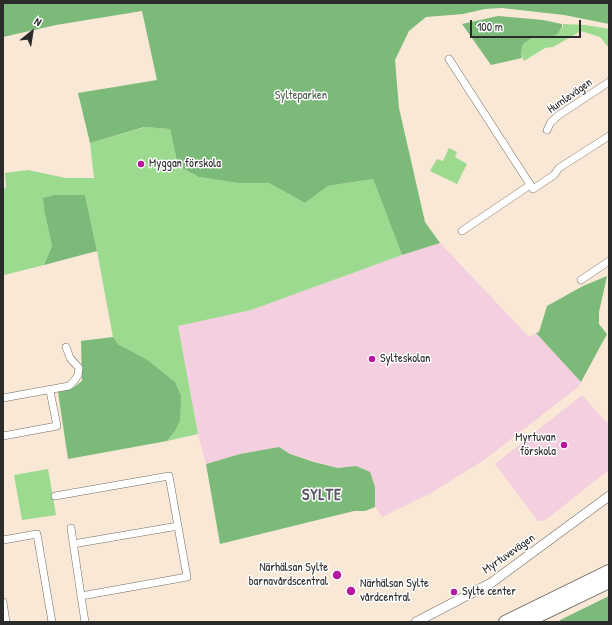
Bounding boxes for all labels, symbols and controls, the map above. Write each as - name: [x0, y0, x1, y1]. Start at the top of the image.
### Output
- north arrow: [12, 12, 52, 52]
- scale bar: [472, 12, 583, 38]
- text: N: [32, 14, 44, 29]
- text: 100 m: [477, 18, 503, 35]
- street label: Humlevägen: [545, 75, 595, 117]
- park label: Sylteparken: [275, 89, 327, 103]
- place label: Myggan förskola: [149, 157, 221, 171]
- marker: Myggan förskola: [136, 159, 146, 169]
- place label: Sylteskolan: [380, 352, 430, 366]
- marker: Sylteskolan: [367, 354, 377, 364]
- place label: Myrtuvan förskola: [515, 431, 556, 459]
- marker: Myrtuvan förskola: [559, 440, 569, 450]
- district label: SYLTE: [302, 486, 342, 506]
- street label: Myrtuvevägen: [480, 531, 538, 577]
- place label: Närhälsan Sylte barnavårdscentral: [249, 561, 328, 589]
- marker: Närhälsan Sylte barnavårdscentral: [331, 569, 343, 581]
- place label: Närhälsan Sylte vårdcentral: [360, 577, 429, 605]
- marker: Närhälsan Sylte vårdcentral: [345, 585, 357, 597]
- place label: Sylte center: [462, 585, 516, 599]
- marker: Sylte center: [449, 587, 459, 597]

